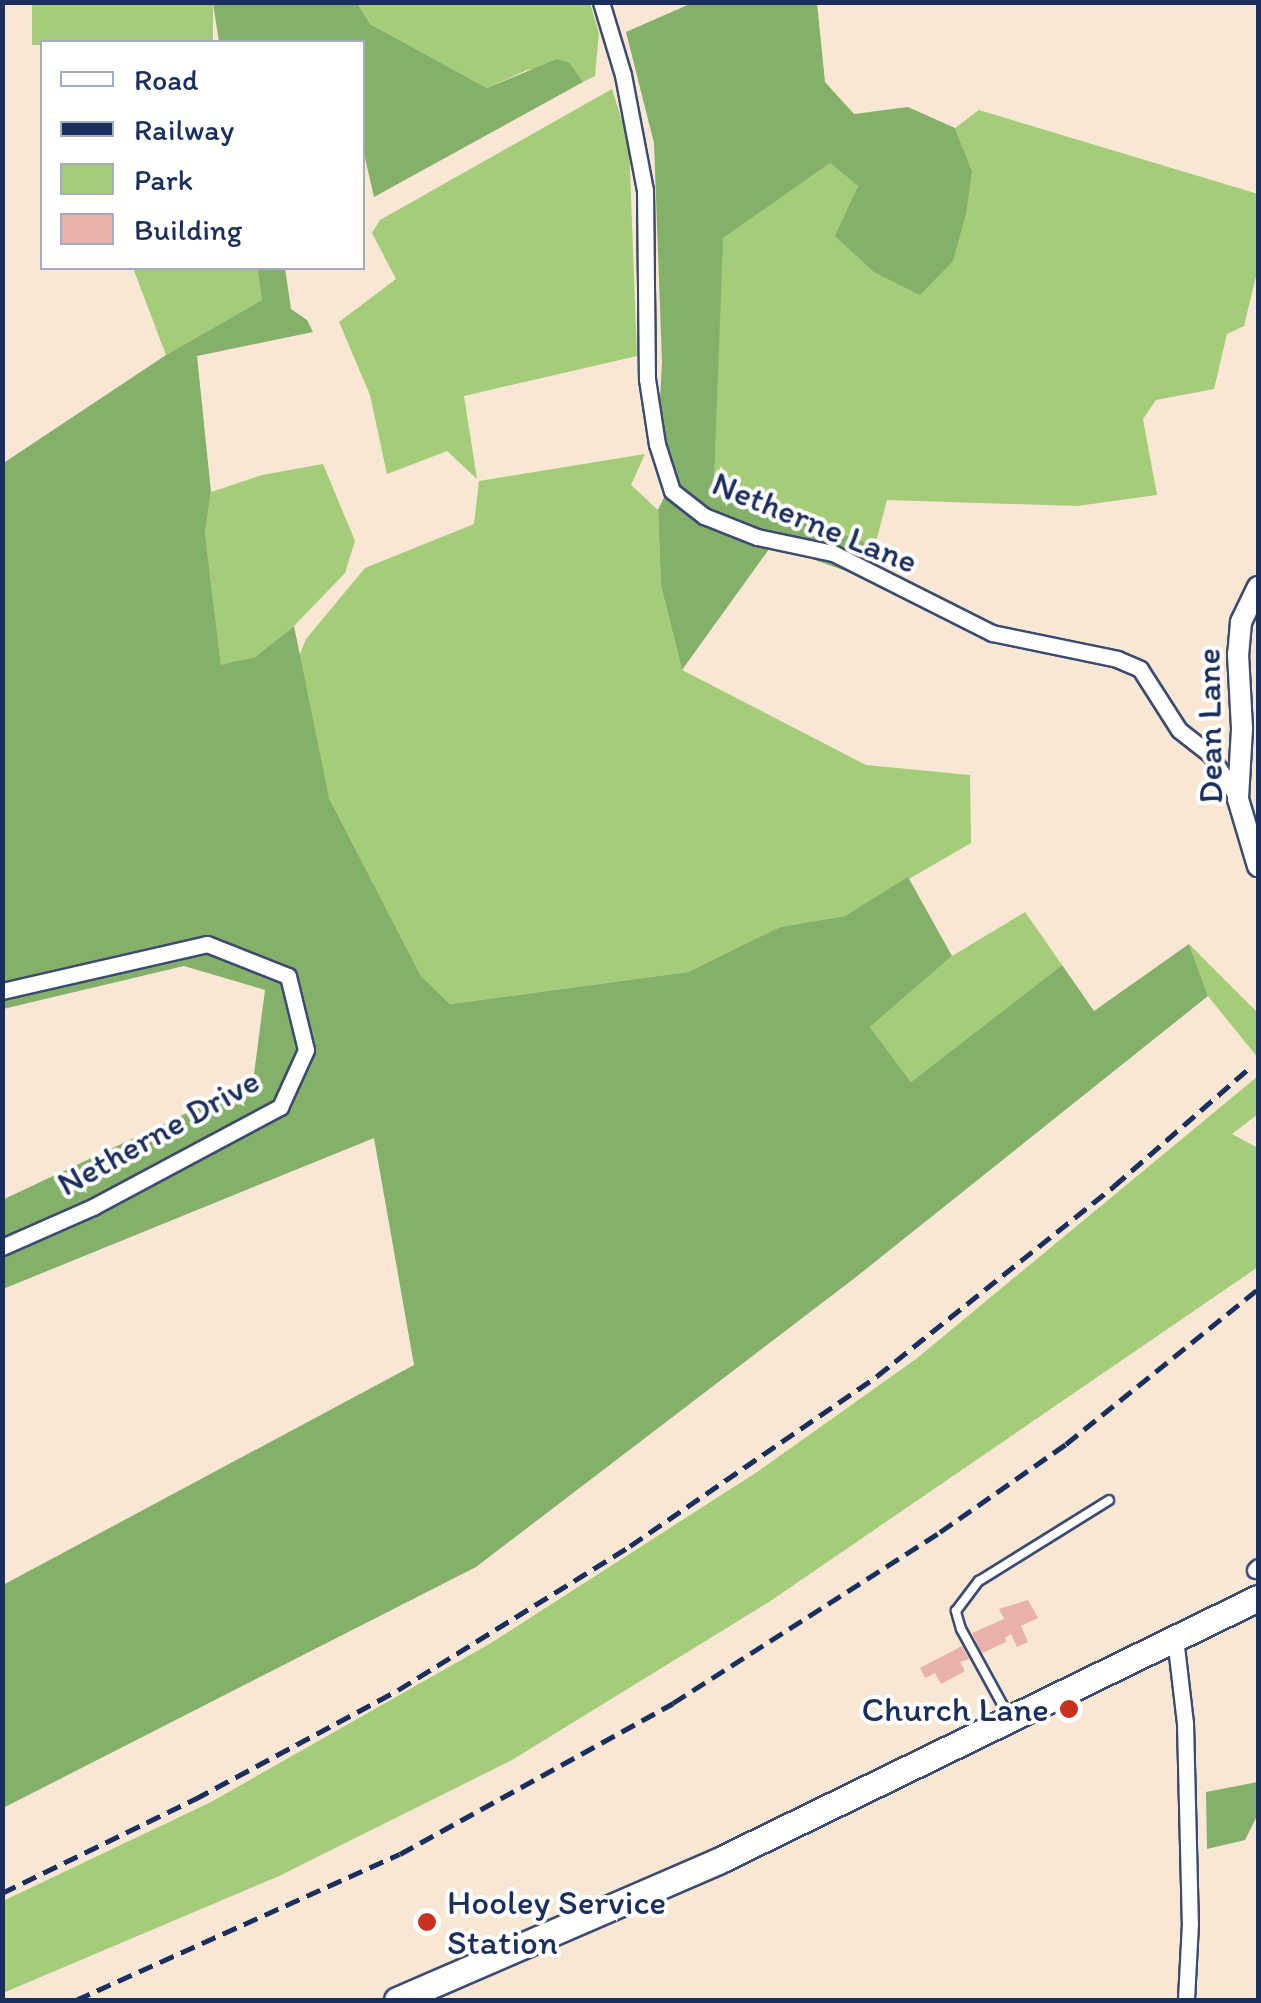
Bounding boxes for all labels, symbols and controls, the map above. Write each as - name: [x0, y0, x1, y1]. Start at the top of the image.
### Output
- legend: [40, 40, 365, 270]
- text: Road: [134, 61, 199, 98]
- text: Railway: [134, 111, 234, 148]
- text: Park: [134, 161, 193, 198]
- text: Building: [134, 211, 242, 248]
- street label: Netherne Lane: [706, 462, 924, 582]
- street label: Dean Lane: [1187, 647, 1231, 805]
- street label: Netherne Drive: [49, 1059, 267, 1205]
- place label: Church Lane: [860, 1688, 1049, 1730]
- marker: Church Lane: [1058, 1698, 1080, 1720]
- place label: Hooley Service Station: [447, 1881, 667, 1963]
- marker: Hooley Service Station: [416, 1911, 438, 1933]

